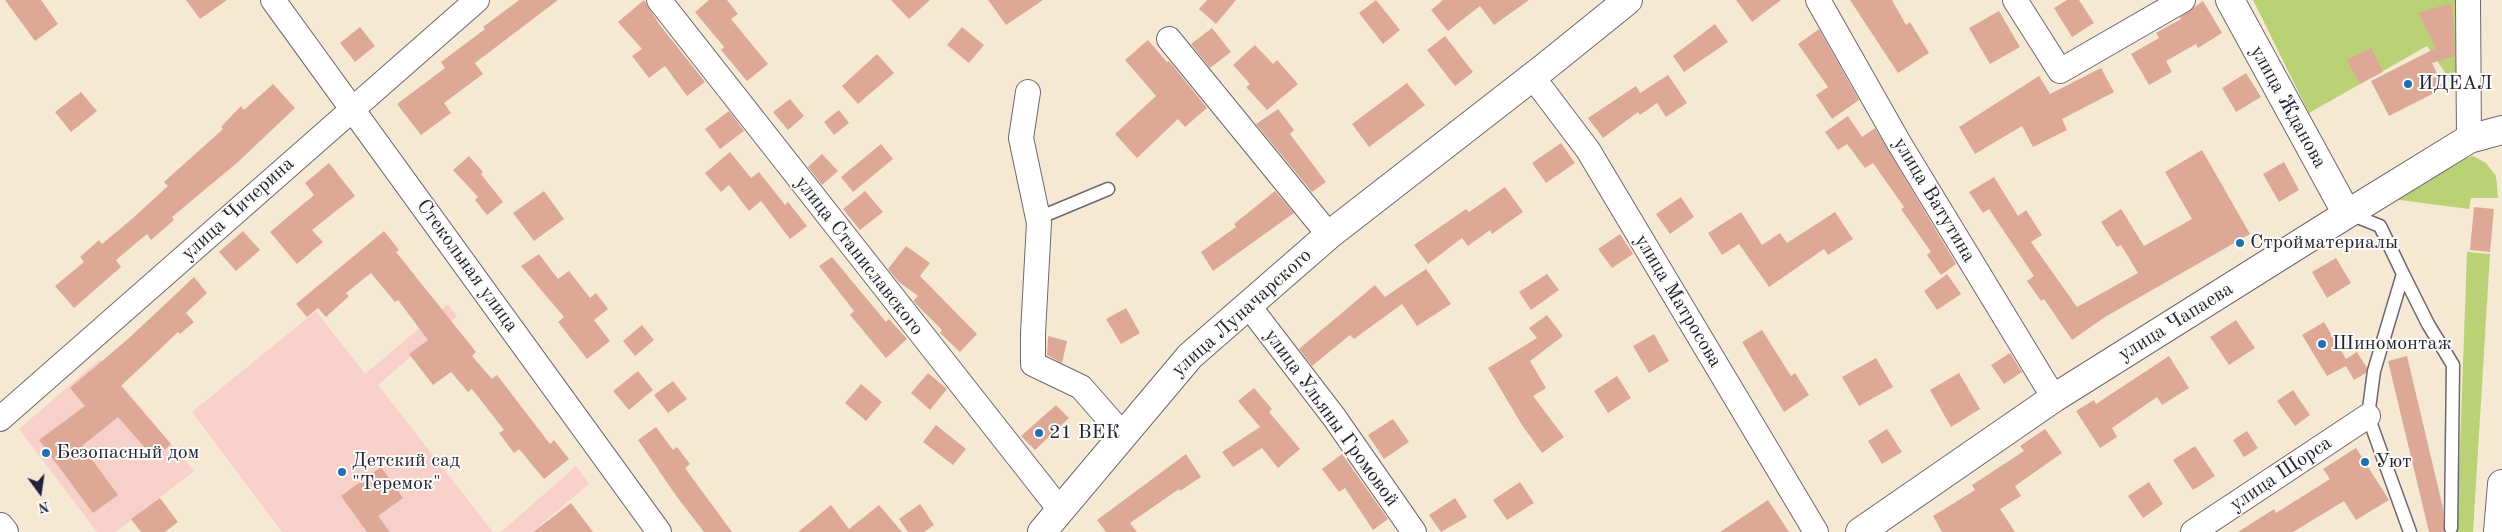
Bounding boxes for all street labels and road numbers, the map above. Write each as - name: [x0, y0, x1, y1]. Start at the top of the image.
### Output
- street label: улица Жданова: [2244, 41, 2332, 173]
- street label: улица Ватутина: [1887, 133, 1981, 267]
- street label: улица Чичерина: [177, 152, 299, 266]
- street label: улица Станиславского: [789, 171, 929, 341]
- street label: Стекольная улица: [411, 195, 523, 337]
- street label: улица Матросова: [1629, 230, 1727, 372]
- street label: улица Луначарского: [1167, 244, 1317, 382]
- street label: улица Чапаева: [2114, 277, 2238, 367]
- street label: улица Ульяны Громовой: [1258, 324, 1404, 512]
- street label: улица Щорса: [2225, 431, 2337, 517]

